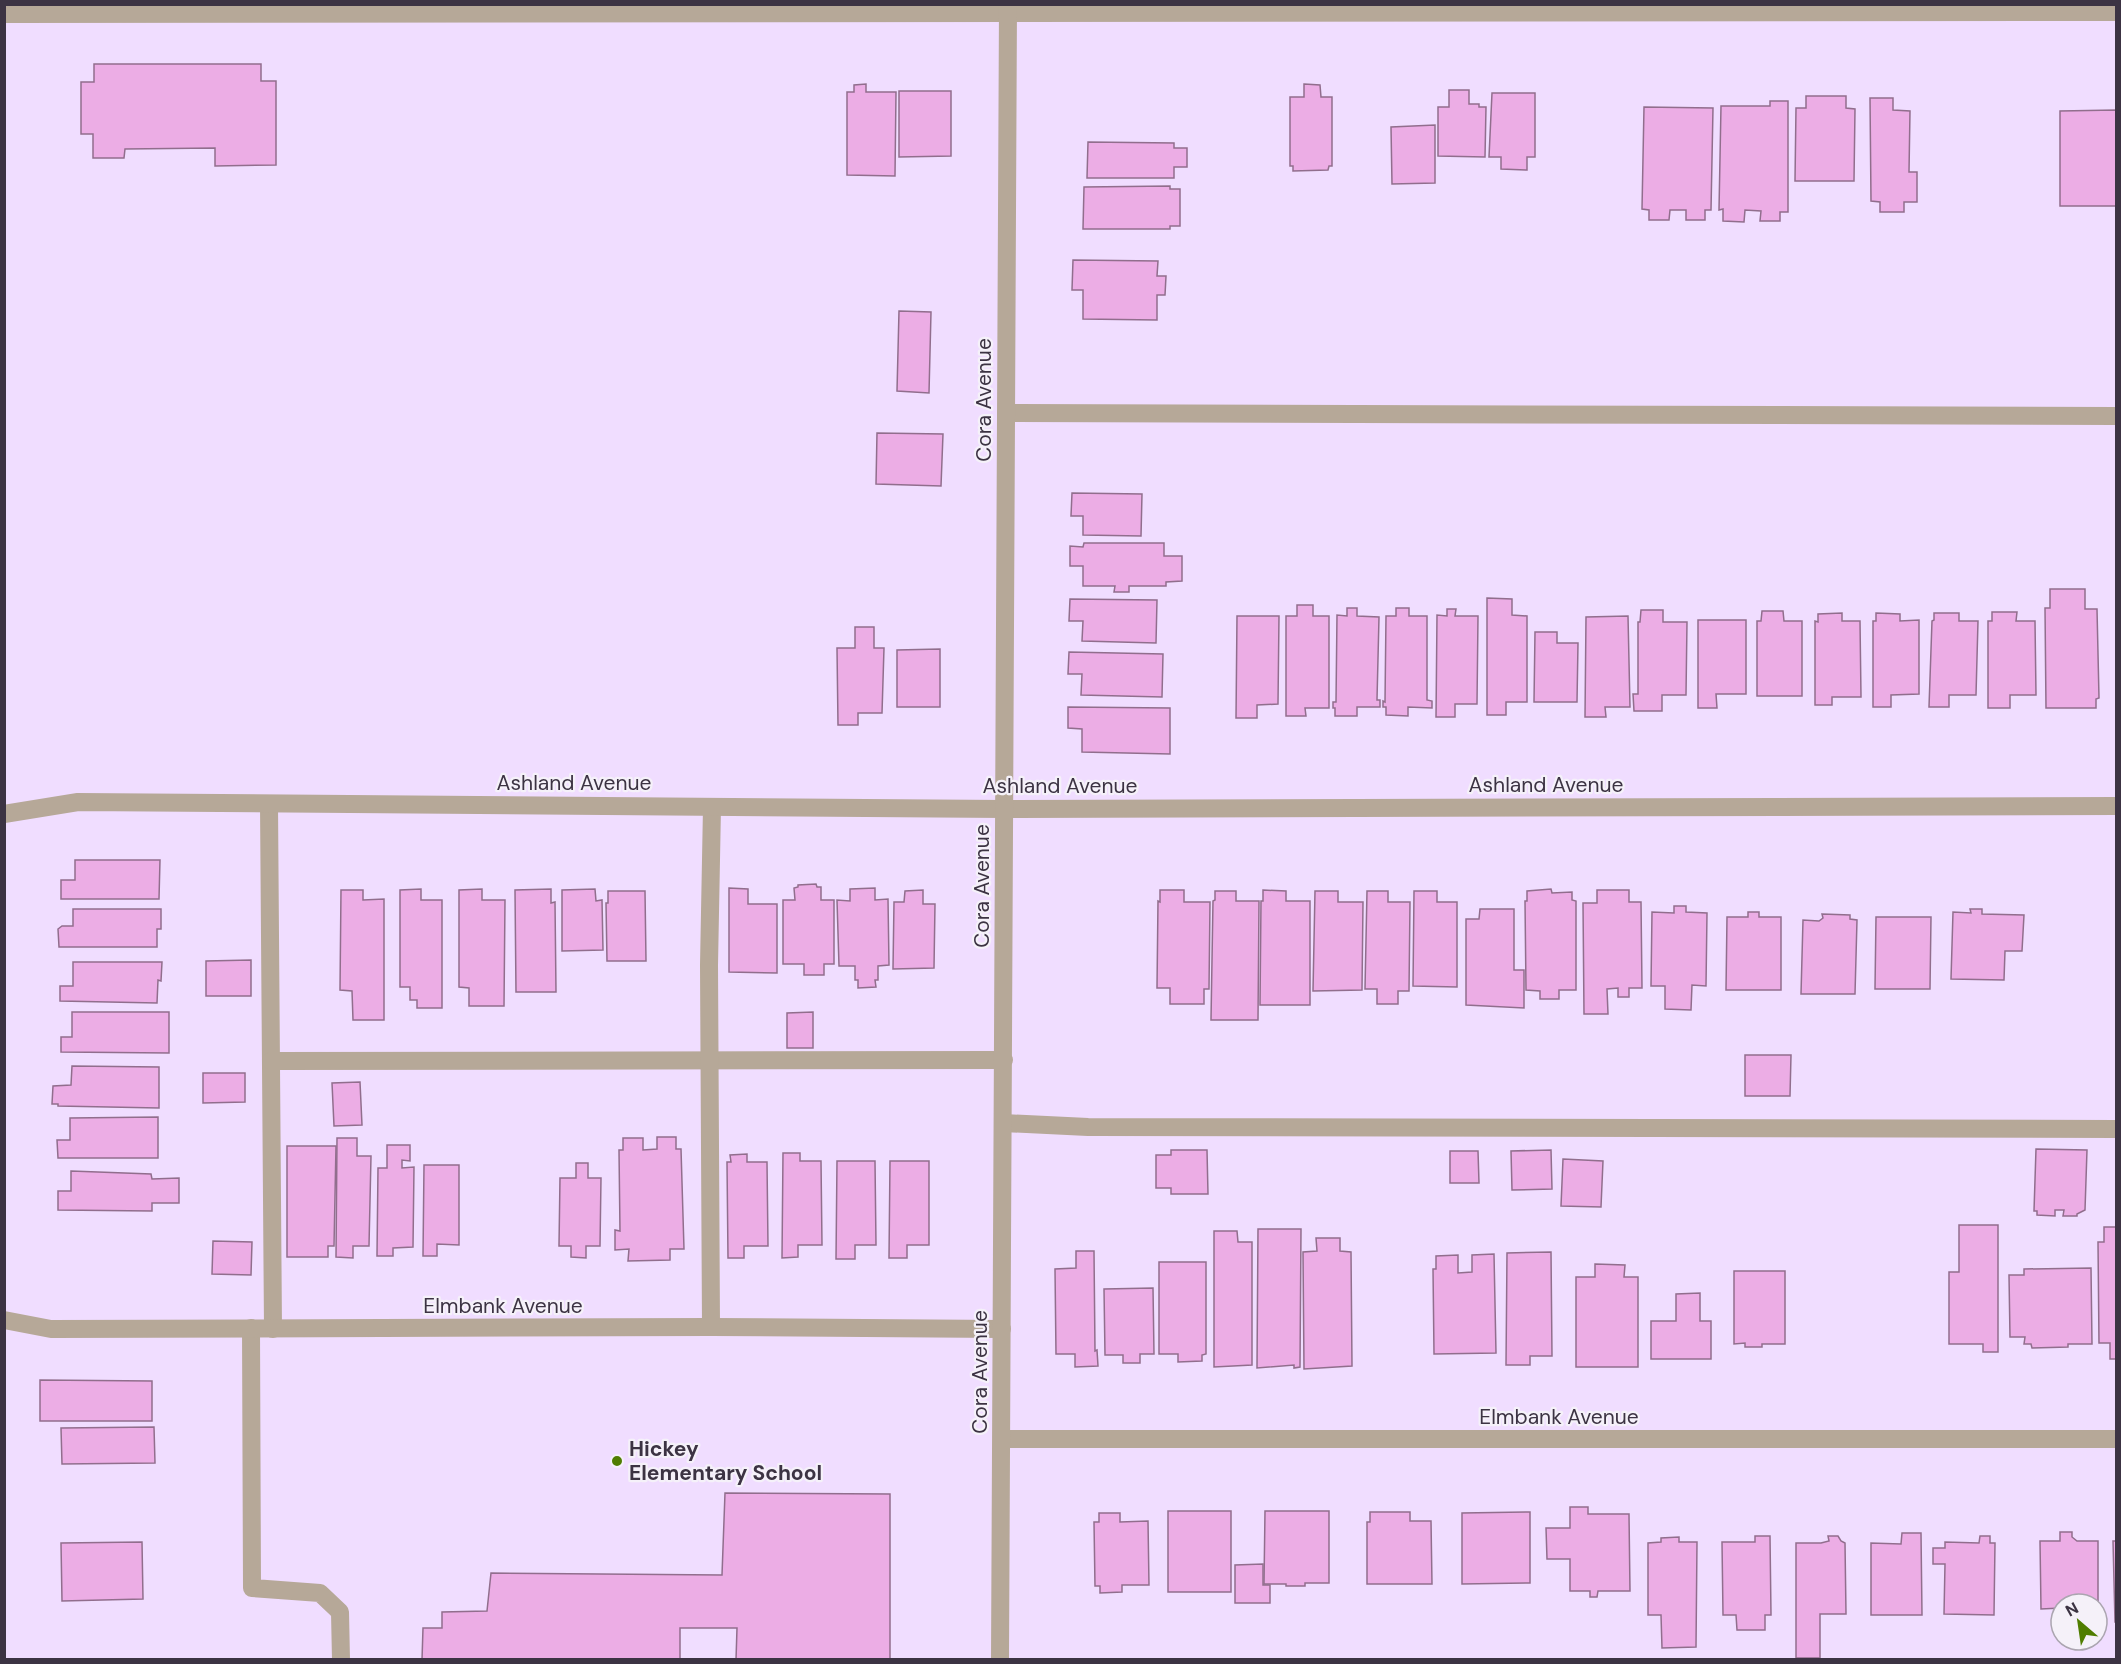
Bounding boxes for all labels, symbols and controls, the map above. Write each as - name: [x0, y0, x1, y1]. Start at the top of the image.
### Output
- street label: Cora Avenue: [970, 338, 998, 462]
- street label: Ashland Avenue: [497, 769, 651, 797]
- street label: Ashland Avenue: [1469, 771, 1623, 799]
- street label: Ashland Avenue: [983, 772, 1137, 800]
- street label: Cora Avenue: [968, 824, 996, 948]
- street label: Elmbank Avenue: [423, 1292, 583, 1320]
- street label: Cora Avenue: [966, 1310, 994, 1434]
- street label: Elmbank Avenue: [1479, 1403, 1639, 1431]
- place label: Hickey Elementary School: [629, 1435, 822, 1487]
- marker: Hickey Elementary School: [610, 1454, 624, 1468]
- north arrow: [2049, 1592, 2109, 1652]
- text: N: [2062, 1597, 2082, 1621]

